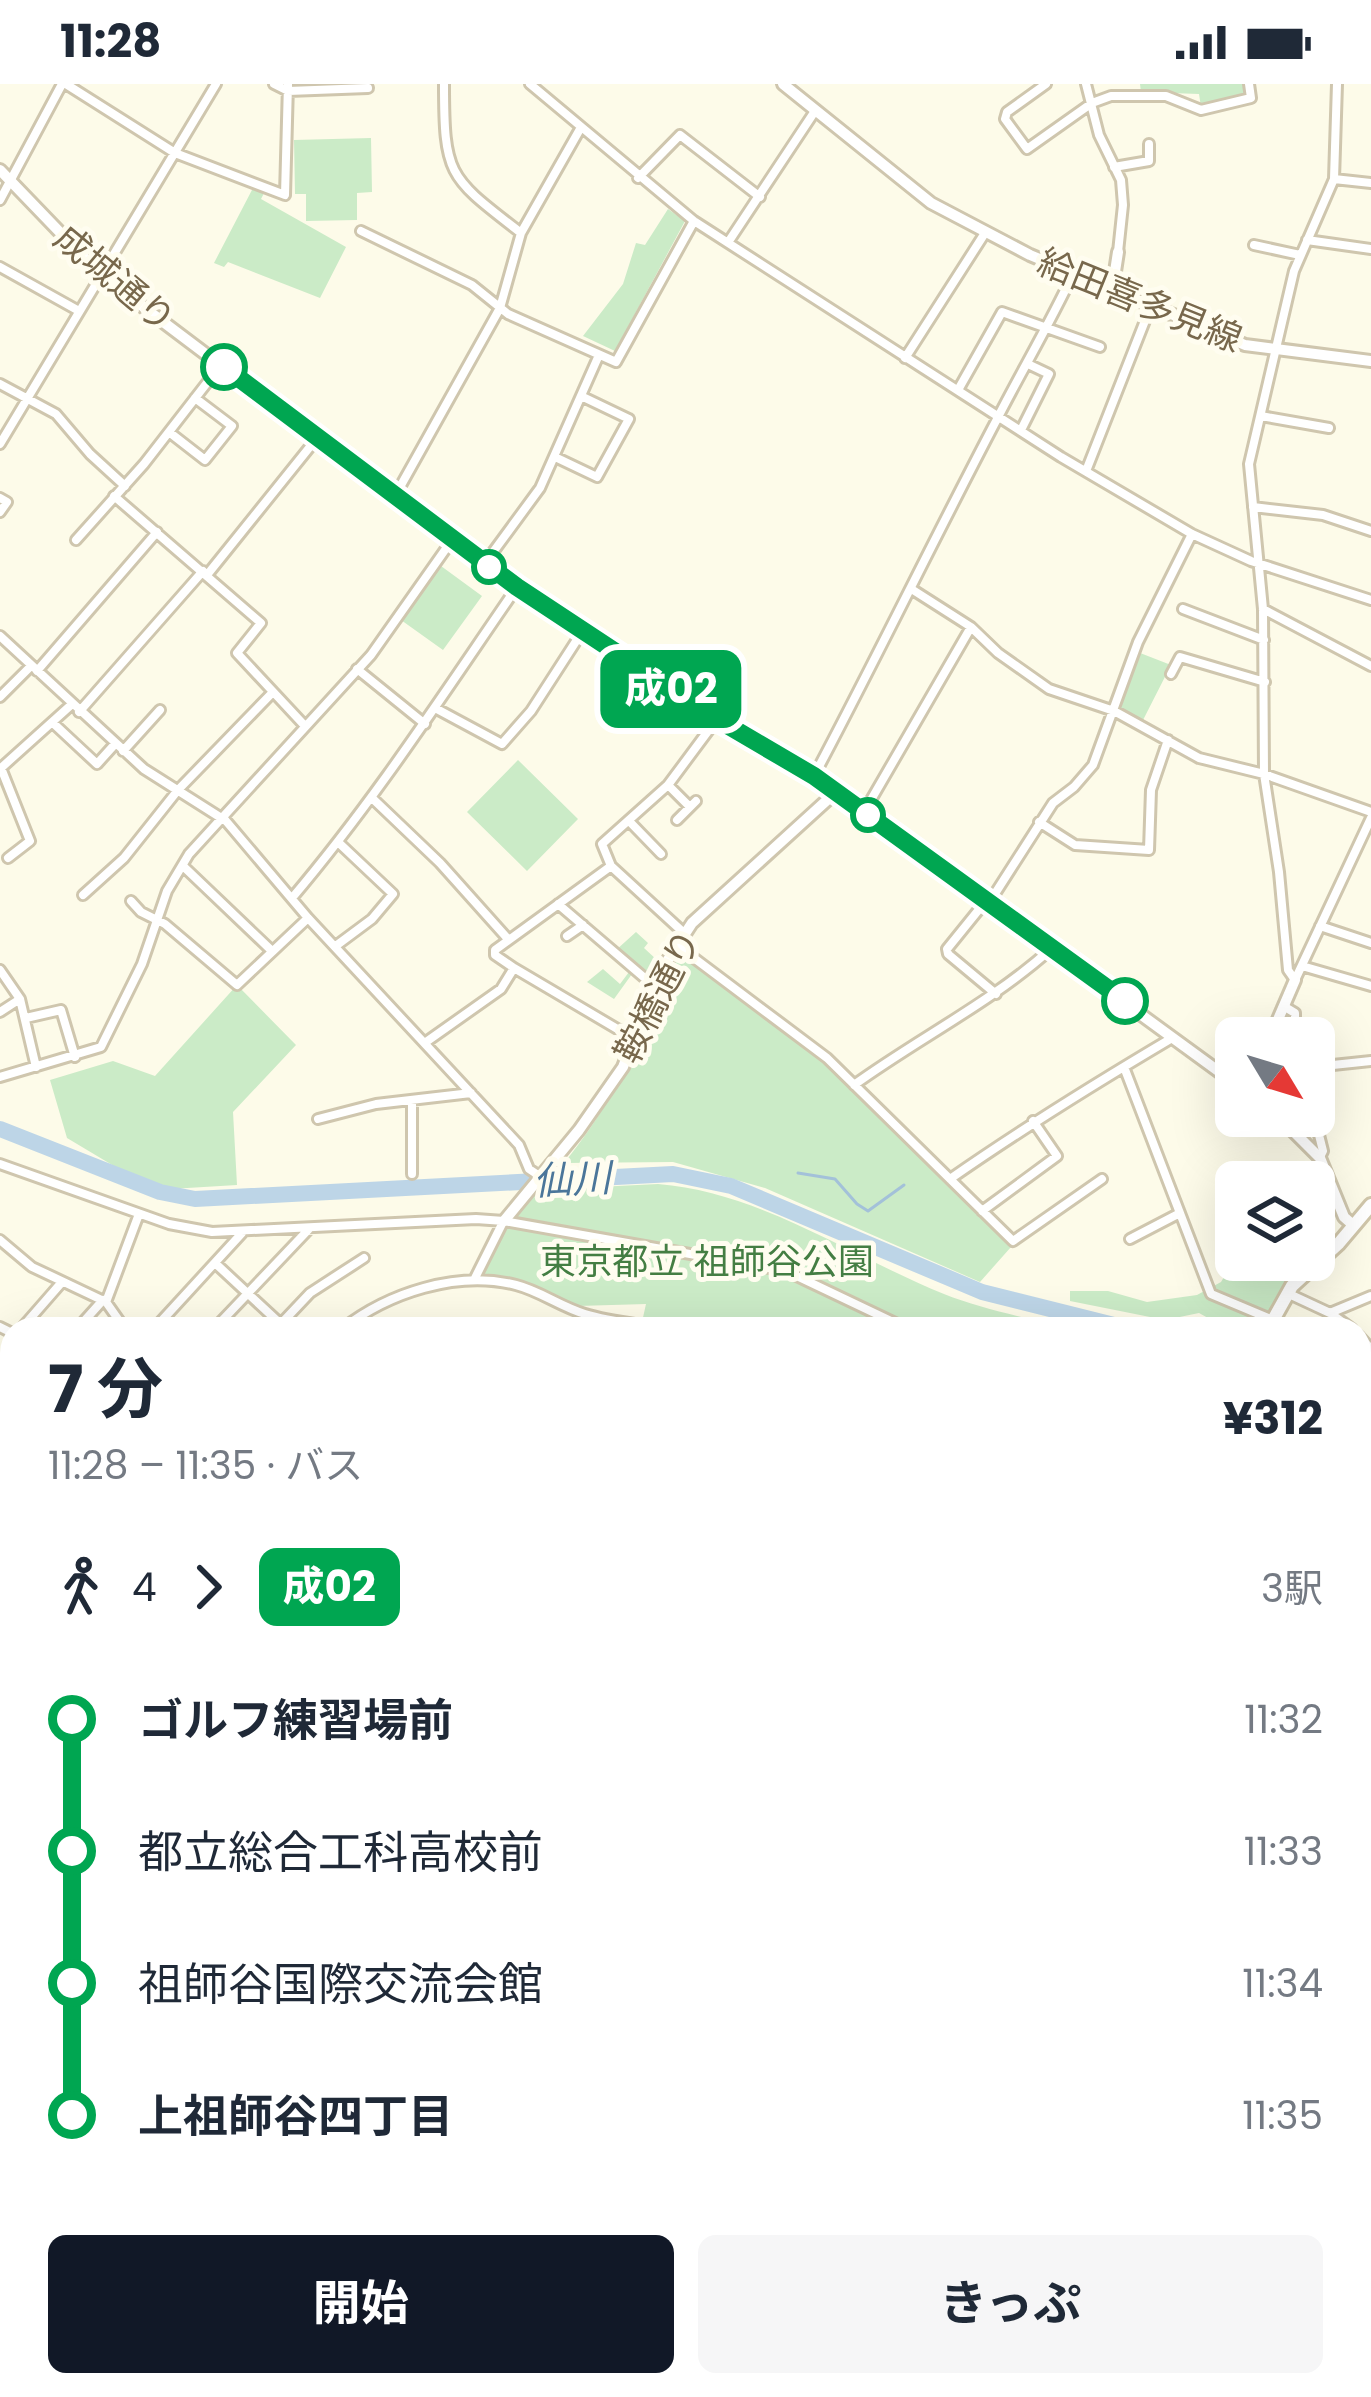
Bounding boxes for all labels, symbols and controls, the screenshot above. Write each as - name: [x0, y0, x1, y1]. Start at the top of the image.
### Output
- text: 11:28: [60, 10, 161, 73]
- street label: 成城通り: [43, 213, 186, 344]
- street label: 給田喜多見線: [1030, 236, 1250, 365]
- unlabelled marker: [202, 345, 246, 389]
- unlabelled marker: [473, 551, 505, 583]
- line badge: 成02: [602, 650, 740, 728]
- text: 成02: [624, 659, 718, 718]
- unlabelled marker: [852, 799, 884, 831]
- street label: 鞍橋通り: [602, 920, 713, 1072]
- unlabelled marker: [1103, 979, 1147, 1023]
- north arrow: [1215, 1017, 1335, 1137]
- map controls: [1215, 1017, 1335, 1281]
- water label: 仙川: [532, 1150, 616, 1209]
- button: layers: [1215, 1161, 1335, 1281]
- park label: 東京都立 祖師谷公園: [540, 1236, 874, 1287]
- text: 7 分: [48, 1343, 163, 1435]
- text: ¥312: [1223, 1387, 1323, 1450]
- text: 11:28 – 11:35 · バス: [48, 1438, 363, 1493]
- icon: walk: [48, 1554, 114, 1620]
- icon: forward: [175, 1554, 241, 1620]
- text: 成02: [283, 1557, 376, 1616]
- text: 4: [132, 1560, 157, 1615]
- text: 3駅: [1261, 1561, 1323, 1616]
- text: ゴルフ練習場前: [138, 1689, 453, 1752]
- text: 11:32: [1244, 1692, 1323, 1747]
- text: 都立総合工科高校前: [138, 1821, 543, 1884]
- text: 11:33: [1244, 1824, 1323, 1879]
- text: 祖師谷国際交流会館: [138, 1953, 543, 2016]
- text: 11:34: [1242, 1956, 1323, 2011]
- text: 上祖師谷四丁目: [138, 2085, 453, 2148]
- text: 11:35: [1242, 2088, 1323, 2143]
- button: 開始: [48, 2235, 674, 2373]
- button: きっぷ: [698, 2235, 1323, 2373]

